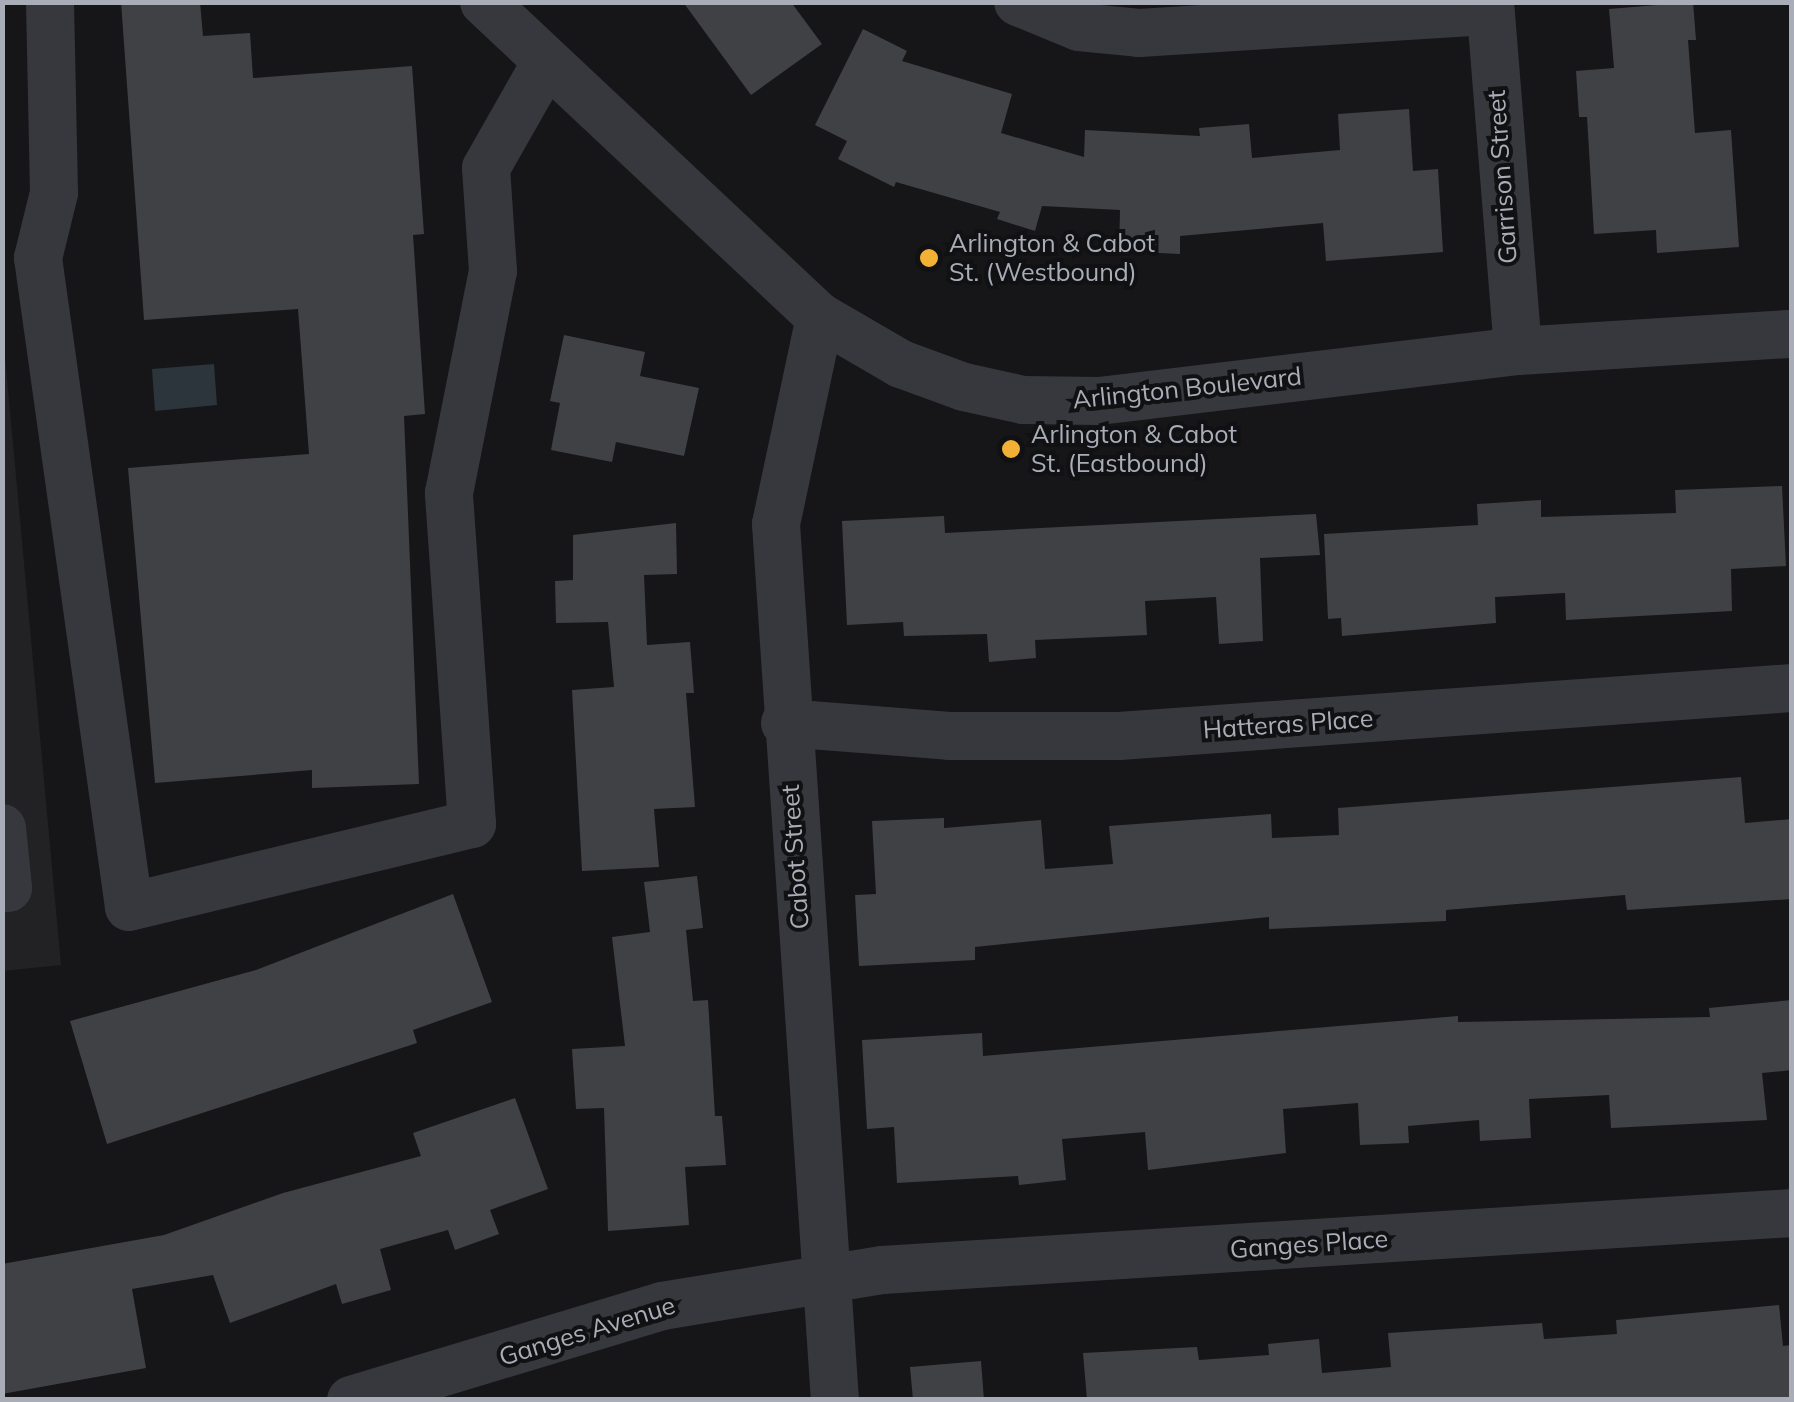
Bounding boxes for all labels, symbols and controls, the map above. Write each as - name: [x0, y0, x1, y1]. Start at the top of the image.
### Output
- street label: Garrison Street: [1481, 89, 1523, 265]
- place label: Arlington & Cabot St. (Westbound): [949, 229, 1155, 288]
- marker: Arlington & Cabot St. (Westbound): [918, 247, 940, 269]
- street label: Arlington Boulevard: [1071, 361, 1303, 415]
- place label: Arlington & Cabot St. (Eastbound): [1031, 420, 1237, 479]
- marker: Arlington & Cabot St. (Eastbound): [1000, 438, 1022, 460]
- street label: Hatteras Place: [1202, 703, 1374, 745]
- street label: Cabot Street: [775, 784, 815, 930]
- street label: Ganges Place: [1229, 1224, 1389, 1264]
- street label: Ganges Avenue: [495, 1290, 679, 1372]

